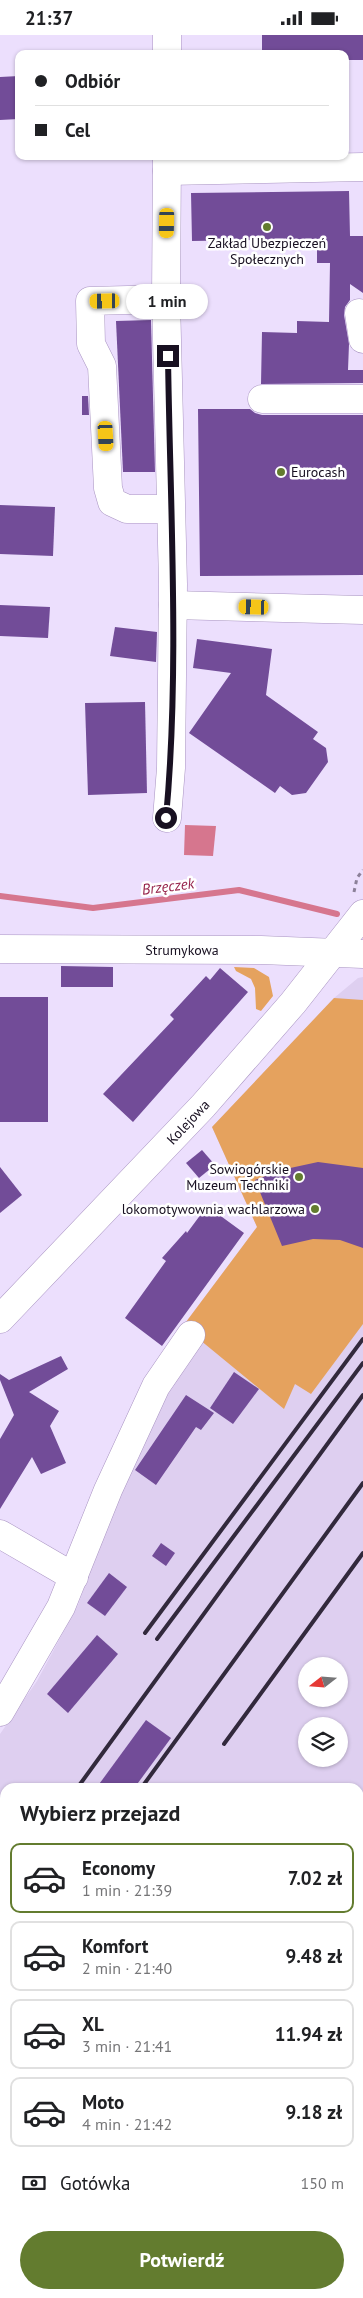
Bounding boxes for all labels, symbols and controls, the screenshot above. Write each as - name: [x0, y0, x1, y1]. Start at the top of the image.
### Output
- text: 21:37: [25, 6, 73, 30]
- text: Odbiór: [65, 69, 120, 93]
- text: Cel: [65, 118, 90, 142]
- car: [159, 208, 174, 238]
- marker: Zakład Ubezpieczeń Społecznych: [261, 221, 273, 233]
- place label: Zakład Ubezpieczeń Społecznych: [208, 234, 326, 268]
- callout: 1 min: [127, 283, 209, 319]
- text: 1 min: [147, 291, 187, 311]
- car: [89, 293, 120, 309]
- route end: [157, 345, 179, 367]
- car: [97, 421, 114, 451]
- place label: Eurocash: [291, 463, 345, 481]
- marker: Eurocash: [275, 466, 287, 478]
- car: [238, 599, 269, 615]
- route start: [155, 807, 177, 829]
- water label: Brzęczek: [141, 873, 196, 899]
- street label: Strumykowa: [145, 941, 219, 959]
- street label: Kolejowa: [163, 1096, 213, 1148]
- place label: Sowiogórskie Muzeum Techniki: [186, 1160, 289, 1194]
- marker: Sowiogórskie Muzeum Techniki: [293, 1171, 305, 1183]
- place label: lokomotywownia wachlarzowa: [122, 1200, 305, 1218]
- marker: lokomotywownia wachlarzowa: [309, 1203, 321, 1215]
- north arrow: [298, 1657, 348, 1707]
- map controls: [298, 1657, 348, 1767]
- button: layers: [298, 1717, 348, 1767]
- text: Wybierz przejazd: [20, 1799, 180, 1827]
- icon: car: [22, 1856, 67, 1901]
- text: Economy: [82, 1856, 155, 1880]
- text: 7.02 zł: [288, 1866, 342, 1890]
- text: 1 min · 21:39: [82, 1880, 172, 1900]
- icon: car: [22, 1934, 67, 1979]
- text: Komfort: [82, 1934, 148, 1958]
- text: 9.48 zł: [285, 1944, 342, 1968]
- text: 2 min · 21:40: [82, 1958, 172, 1978]
- icon: car: [22, 2012, 67, 2057]
- text: XL: [82, 2012, 104, 2036]
- text: 11.94 zł: [275, 2022, 342, 2046]
- text: 3 min · 21:41: [82, 2036, 172, 2056]
- icon: car: [22, 2090, 67, 2135]
- text: Moto: [82, 2090, 124, 2114]
- text: 9.18 zł: [285, 2100, 342, 2124]
- text: 4 min · 21:42: [82, 2114, 172, 2134]
- icon: cash: [20, 2169, 48, 2197]
- text: Gotówka: [60, 2171, 131, 2195]
- text: 150 m: [301, 2173, 344, 2193]
- button: Potwierdź: [20, 2231, 344, 2289]

